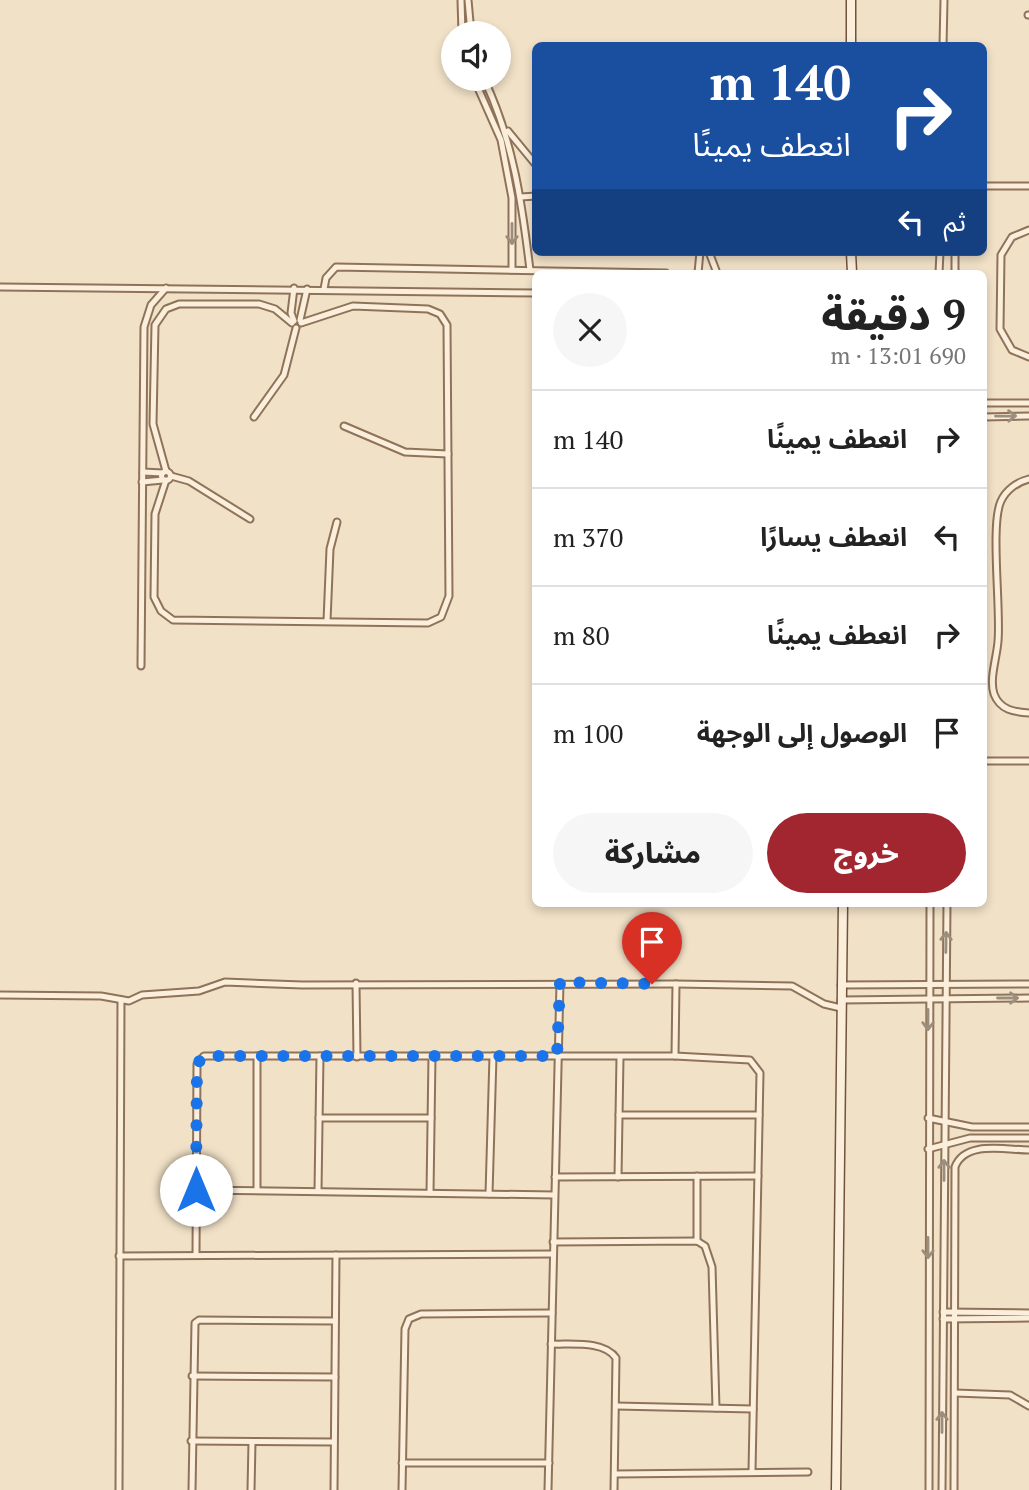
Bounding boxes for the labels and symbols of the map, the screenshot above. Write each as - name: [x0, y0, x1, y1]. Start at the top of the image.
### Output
- one-way arrow: [505, 222, 519, 245]
- one-way arrow: [994, 410, 1017, 423]
- pin: [622, 912, 682, 984]
- one-way arrow: [939, 931, 952, 954]
- one-way arrow: [996, 991, 1019, 1005]
- one-way arrow: [921, 1008, 935, 1031]
- position arrow: [159, 1153, 233, 1227]
- one-way arrow: [937, 1159, 951, 1182]
- one-way arrow: [922, 1236, 935, 1259]
- one-way arrow: [935, 1411, 949, 1434]

